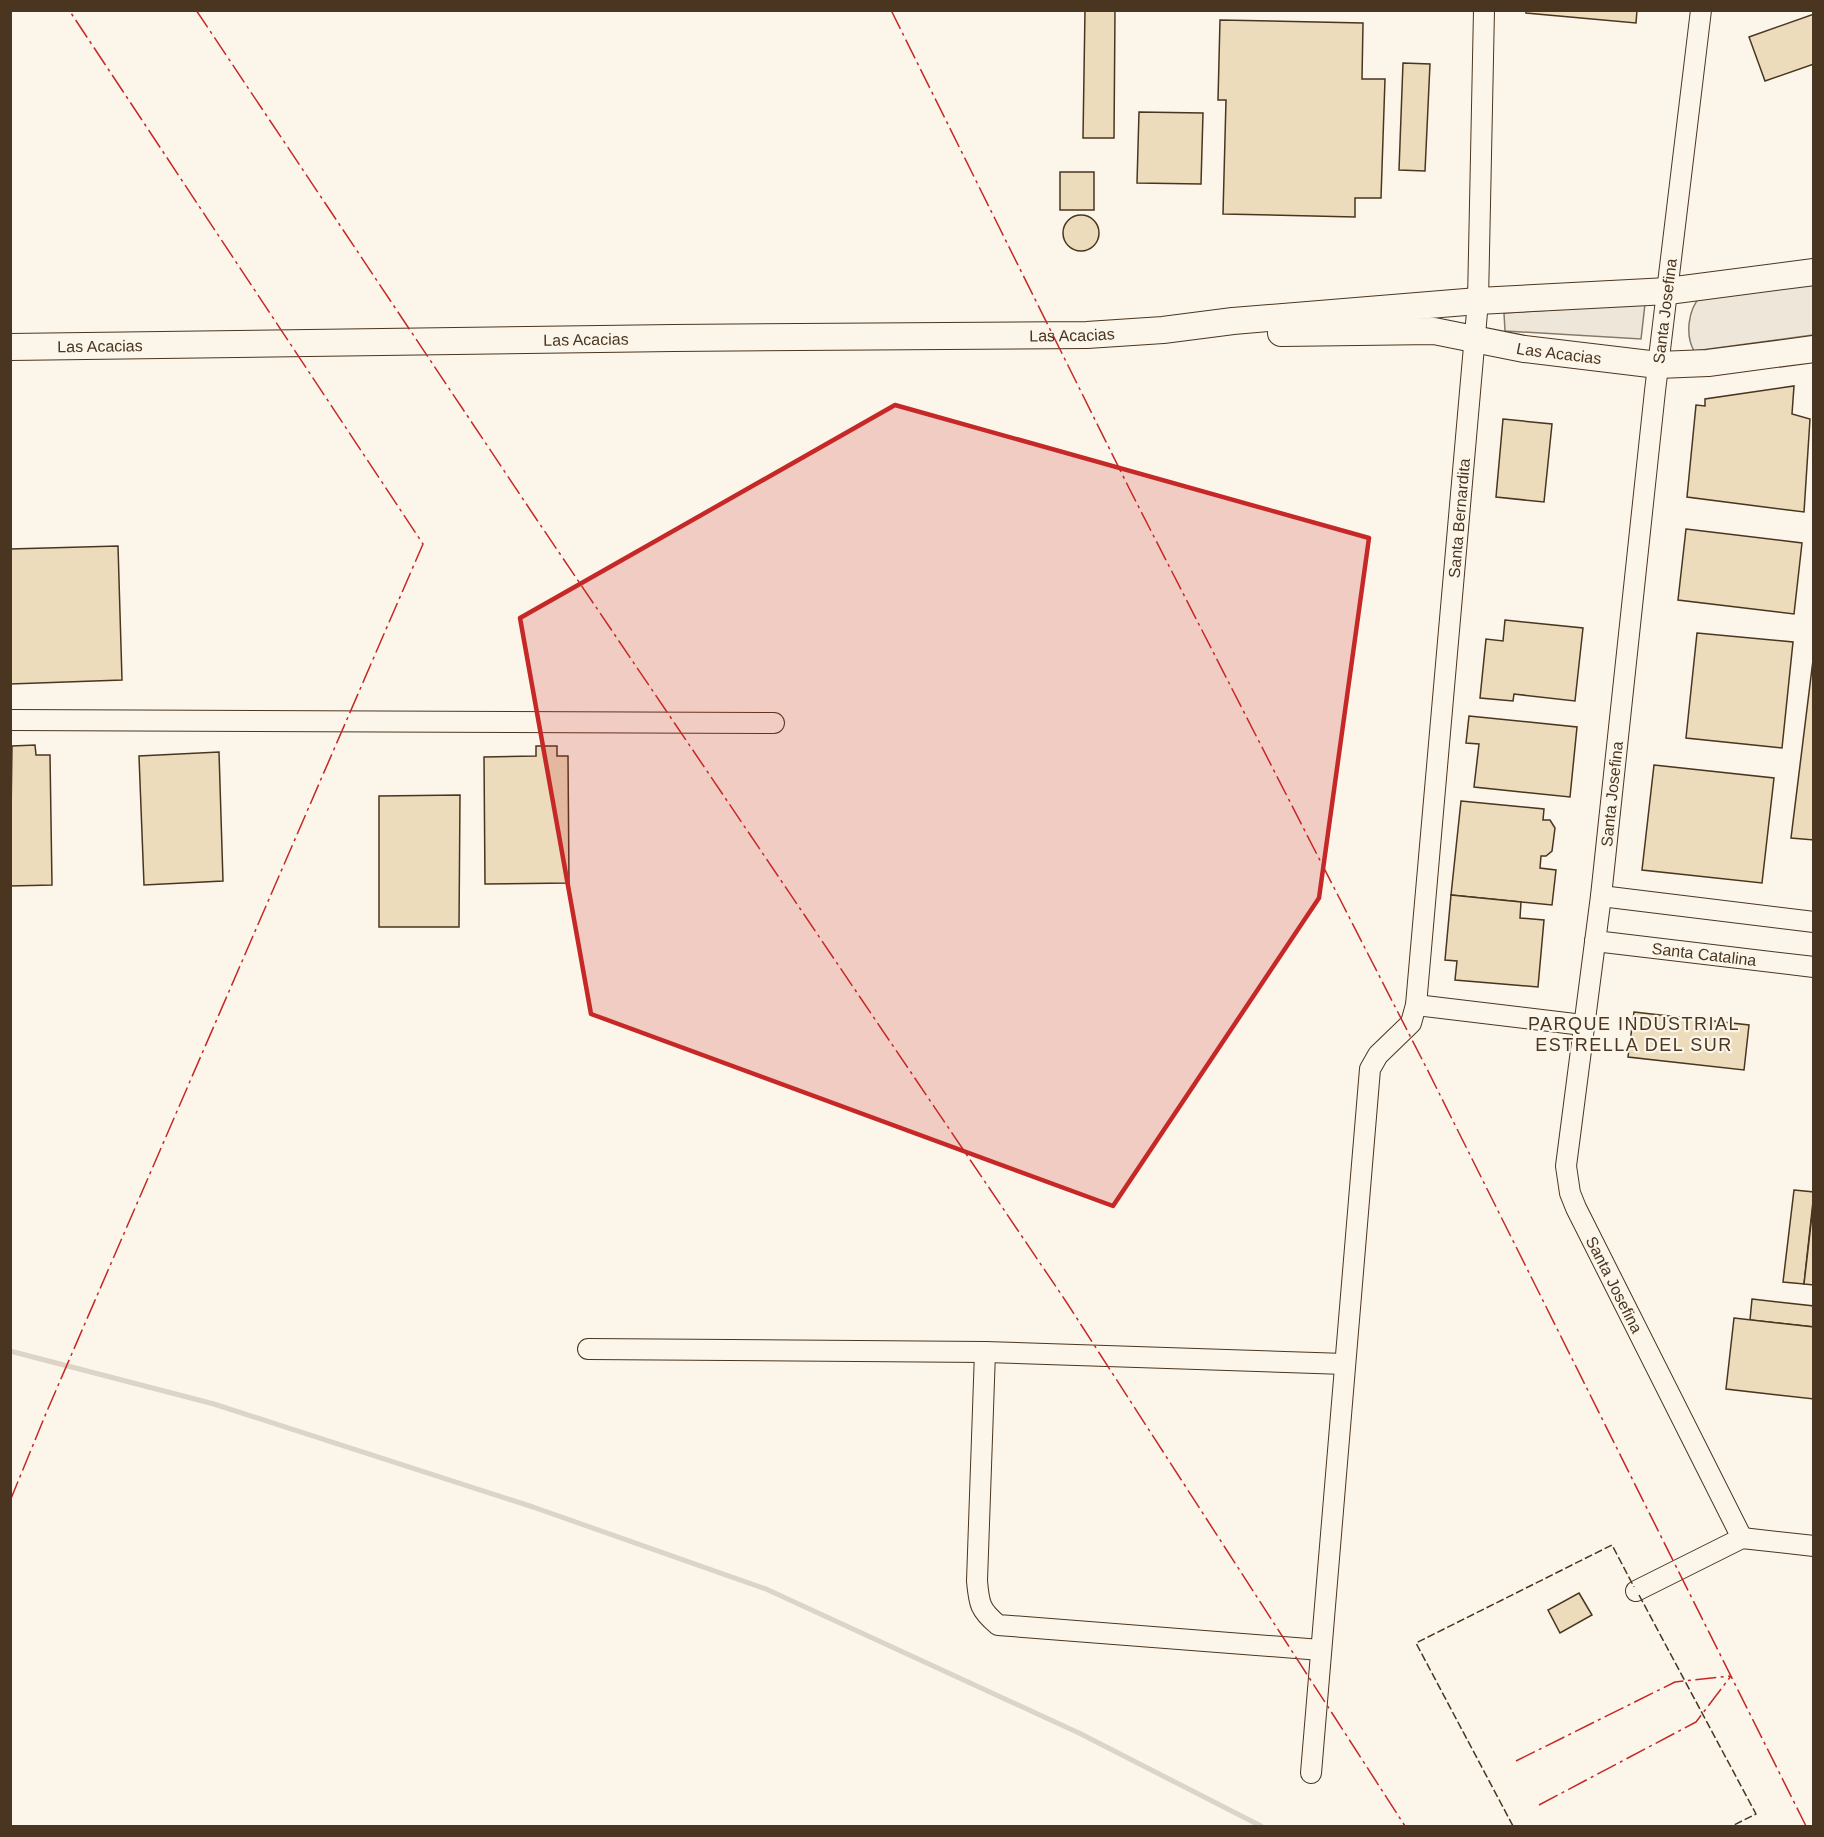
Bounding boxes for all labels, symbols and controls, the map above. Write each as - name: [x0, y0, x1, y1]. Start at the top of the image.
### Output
- street label: Santa Josefina: [1650, 257, 1680, 365]
- street label: Las Acacias: [1029, 325, 1115, 344]
- street label: Las Acacias: [543, 330, 629, 348]
- street label: Las Acacias: [57, 337, 143, 355]
- street label: Las Acacias: [1515, 339, 1602, 367]
- street label: Santa Bernardita: [1445, 457, 1473, 579]
- street label: Santa Josefina: [1598, 740, 1626, 848]
- street label: Santa Catalina: [1651, 939, 1757, 969]
- district label: PARQUE INDUSTRIAL ESTRELLA DEL SUR: [1528, 1014, 1740, 1055]
- street label: Santa Josefina: [1583, 1233, 1646, 1336]

